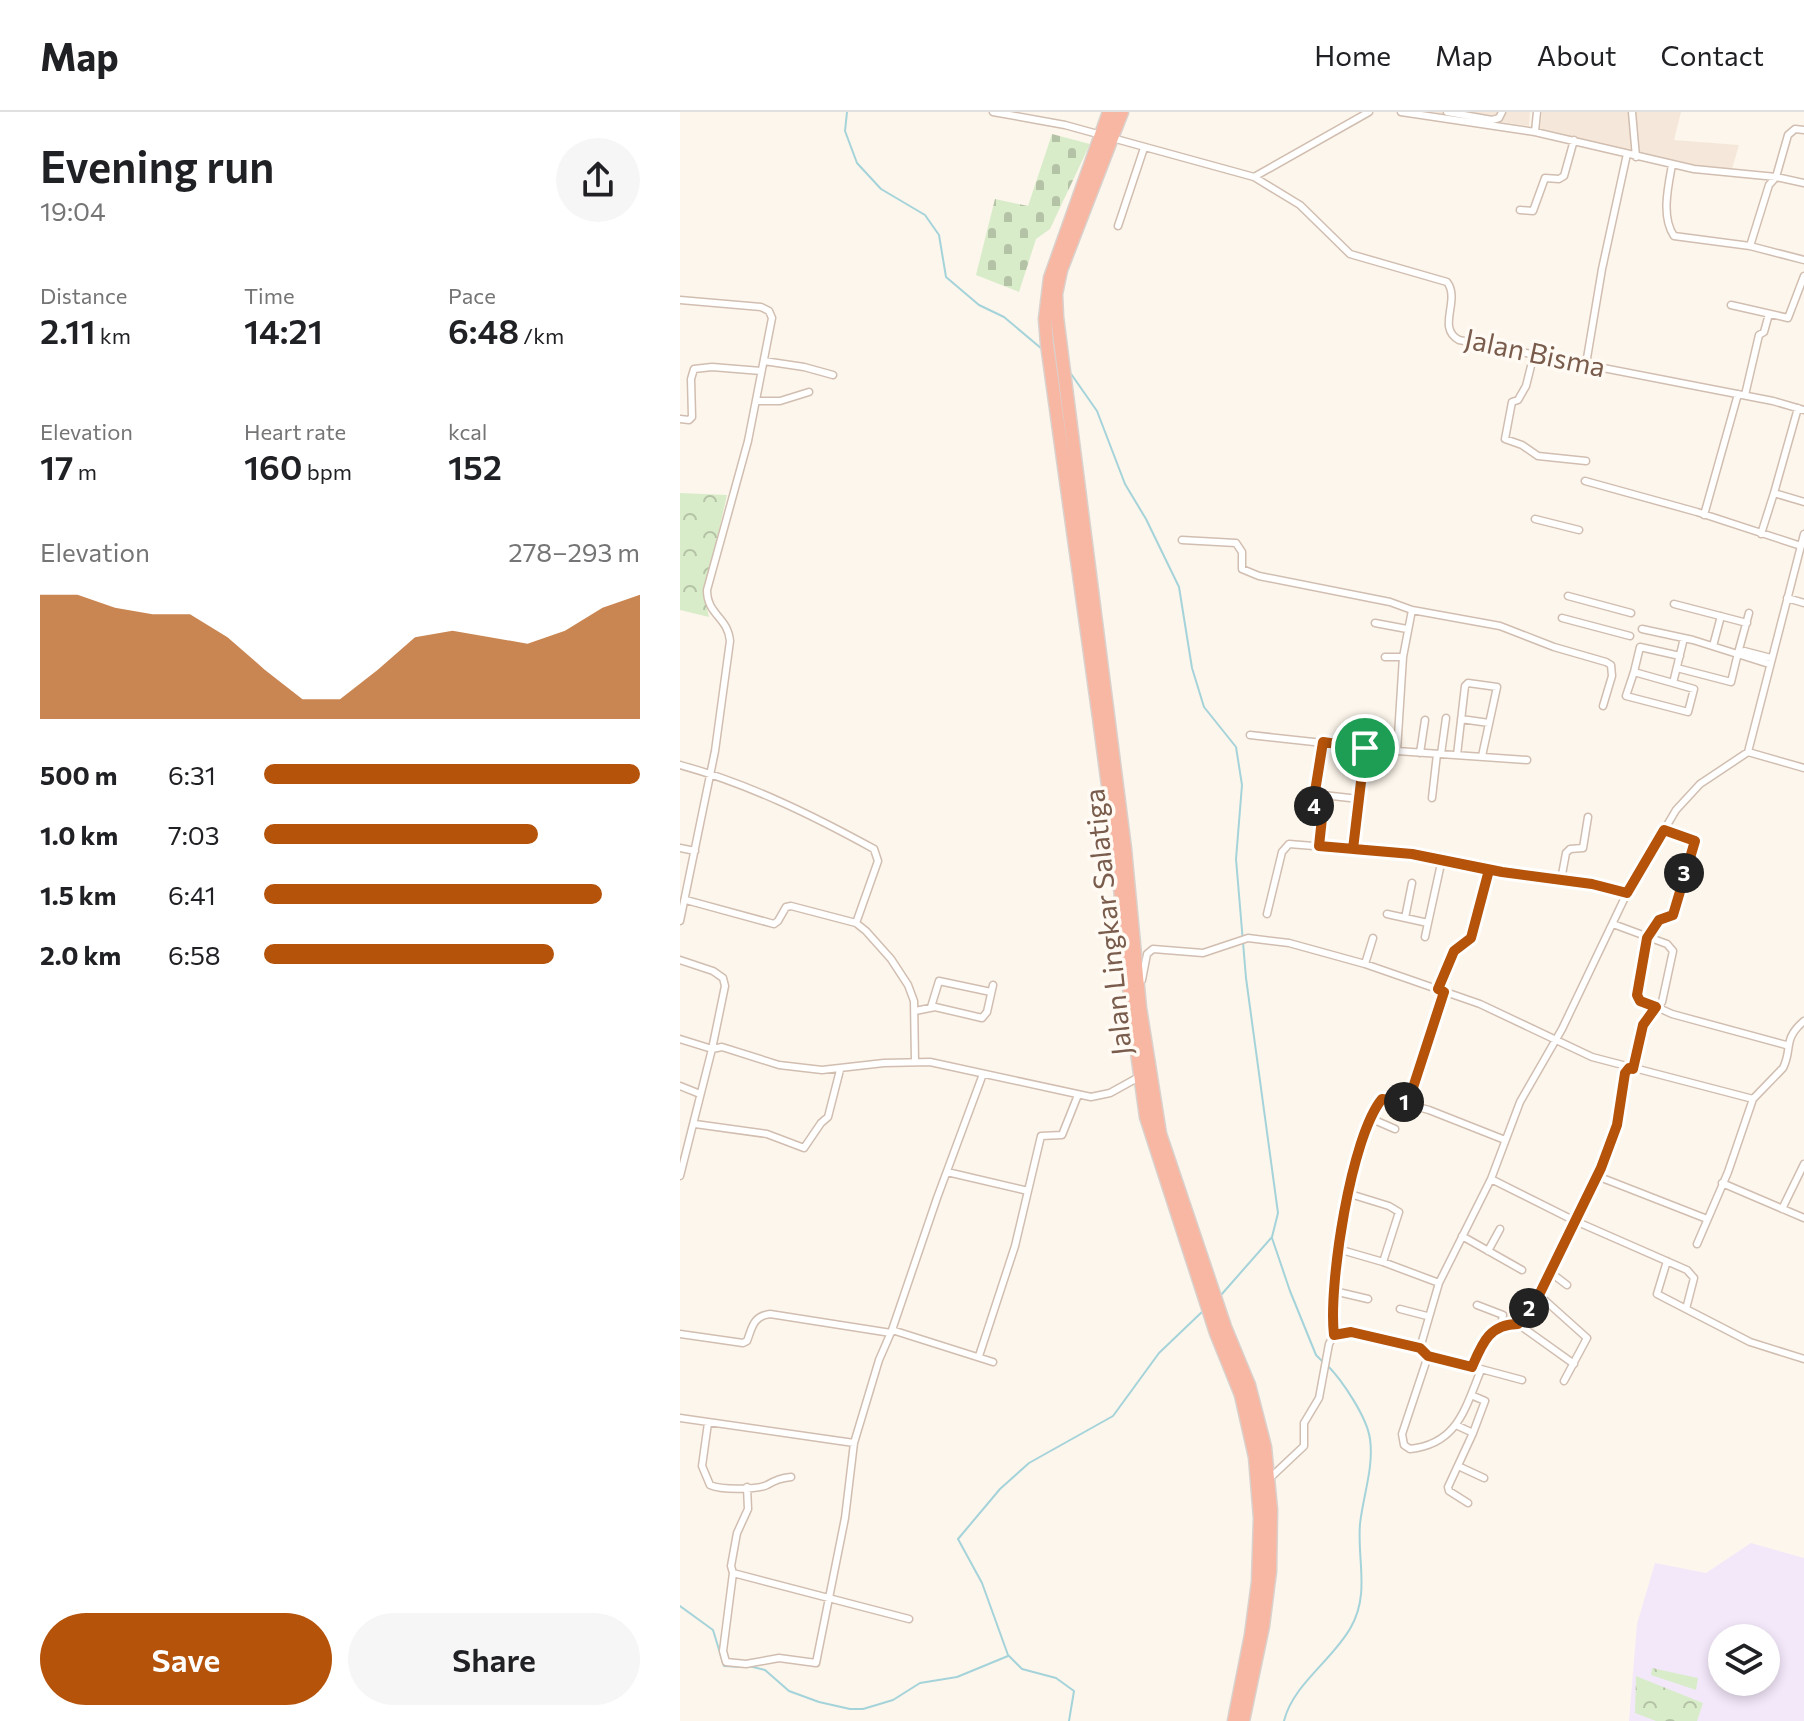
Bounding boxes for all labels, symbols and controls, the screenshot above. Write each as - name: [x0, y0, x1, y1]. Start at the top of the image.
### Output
- text: Map: [40, 32, 119, 79]
- text: Home: [1314, 38, 1391, 72]
- text: Map: [1435, 38, 1493, 72]
- text: About: [1537, 38, 1617, 72]
- text: Contact: [1661, 38, 1764, 72]
- text: Evening run: [40, 138, 274, 192]
- button: share: [556, 138, 640, 222]
- text: 19:04: [40, 195, 106, 226]
- text: Distance: [40, 282, 127, 309]
- text: Time: [244, 282, 295, 309]
- text: Pace: [448, 282, 496, 309]
- text: 2.11: [40, 309, 96, 351]
- text: 14:21: [244, 309, 323, 351]
- text: 6:48: [448, 309, 519, 351]
- street label: Jalan Bisma: [1462, 321, 1609, 384]
- text: km: [96, 322, 131, 349]
- text: /km: [519, 322, 564, 349]
- text: Elevation: [40, 418, 133, 445]
- text: Heart rate: [244, 418, 346, 445]
- text: kcal: [448, 418, 487, 445]
- text: 17: [40, 445, 74, 487]
- text: 160: [244, 445, 302, 487]
- text: 152: [448, 445, 502, 487]
- text: m: [74, 458, 97, 485]
- text: bpm: [302, 458, 352, 485]
- text: Elevation: [40, 536, 150, 567]
- text: 278–293 m: [508, 536, 640, 567]
- pin: [1331, 714, 1399, 782]
- icon: arrive: [1343, 726, 1387, 770]
- text: 500 m: [40, 759, 117, 790]
- text: 6:31: [168, 759, 216, 790]
- pin: 4: [1294, 786, 1334, 826]
- street label: Jalan Lingkar Salatiga: [1076, 787, 1138, 1057]
- text: 4: [1307, 792, 1321, 819]
- text: 1.0 km: [40, 819, 118, 850]
- text: 7:03: [168, 819, 220, 850]
- pin: 3: [1664, 853, 1704, 893]
- text: 3: [1678, 859, 1690, 886]
- text: 1.5 km: [40, 879, 116, 910]
- text: 6:41: [168, 879, 216, 910]
- text: 2.0 km: [40, 939, 121, 970]
- text: 6:58: [168, 939, 221, 970]
- pin: 1: [1384, 1082, 1424, 1122]
- text: 1: [1399, 1088, 1409, 1115]
- pin: 2: [1509, 1288, 1549, 1328]
- text: 2: [1523, 1294, 1535, 1321]
- button: Save: [40, 1613, 332, 1705]
- button: Share: [348, 1613, 640, 1705]
- map controls: [1708, 1624, 1780, 1696]
- button: layers: [1708, 1624, 1780, 1696]

